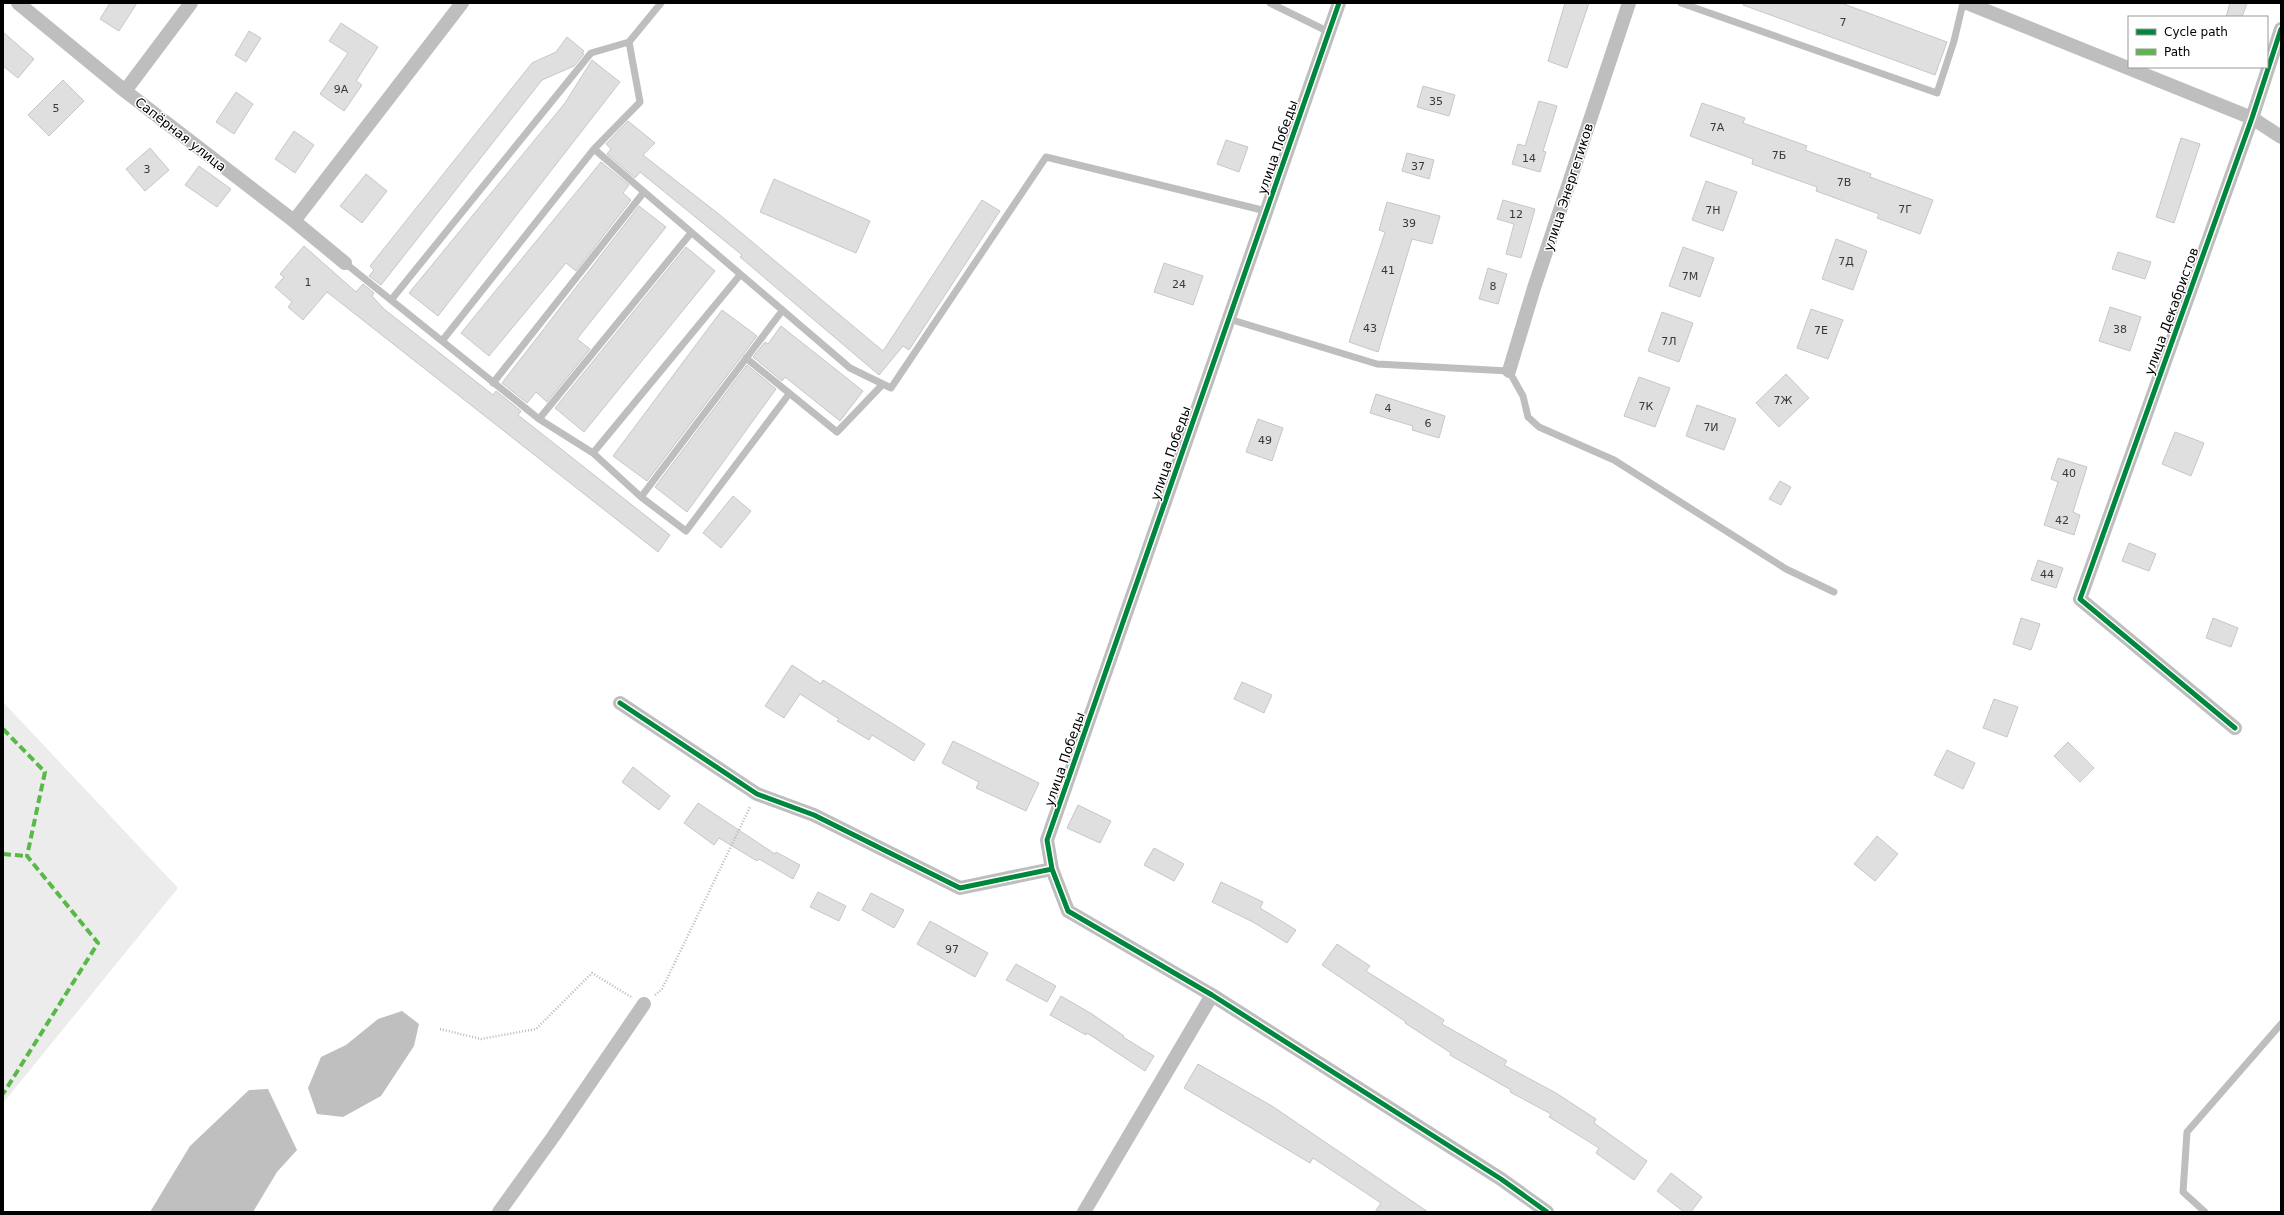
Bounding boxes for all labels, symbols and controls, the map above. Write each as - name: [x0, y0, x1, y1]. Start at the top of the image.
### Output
- house number: 7: [1840, 16, 1847, 29]
- legend: [2128, 16, 2268, 68]
- text: Cycle path: [2164, 25, 2228, 39]
- text: Path: [2164, 45, 2190, 59]
- house number: 9А: [334, 83, 349, 96]
- street label: Сапёрная улица: [132, 94, 229, 175]
- house number: 35: [1429, 95, 1443, 108]
- street label: улица Победы: [1254, 98, 1301, 196]
- house number: 5: [53, 102, 60, 115]
- street label: улица Энергетиков: [1541, 121, 1596, 253]
- house number: 7А: [1710, 121, 1725, 134]
- house number: 7Б: [1772, 149, 1786, 162]
- house number: 14: [1522, 152, 1536, 165]
- house number: 37: [1411, 160, 1425, 173]
- house number: 3: [144, 163, 151, 176]
- house number: 7В: [1837, 176, 1851, 189]
- house number: 7Г: [1898, 203, 1912, 216]
- house number: 7Н: [1705, 204, 1721, 217]
- house number: 12: [1509, 208, 1523, 221]
- house number: 39: [1402, 217, 1416, 230]
- street label: улица Декабристов: [2141, 245, 2202, 377]
- house number: 7Д: [1838, 255, 1854, 268]
- house number: 41: [1381, 264, 1395, 277]
- house number: 7М: [1682, 270, 1698, 283]
- house number: 1: [305, 276, 312, 289]
- house number: 24: [1172, 278, 1186, 291]
- house number: 8: [1490, 280, 1497, 293]
- house number: 43: [1363, 322, 1377, 335]
- house number: 38: [2113, 323, 2127, 336]
- house number: 7Е: [1814, 324, 1828, 337]
- house number: 7Л: [1661, 335, 1677, 348]
- house number: 7Ж: [1774, 394, 1793, 407]
- house number: 7К: [1639, 400, 1654, 413]
- house number: 4: [1385, 402, 1392, 415]
- street label: улица Победы: [1147, 404, 1194, 502]
- house number: 6: [1425, 417, 1432, 430]
- house number: 7И: [1703, 421, 1719, 434]
- house number: 49: [1258, 434, 1272, 447]
- house number: 40: [2062, 467, 2076, 480]
- house number: 42: [2055, 514, 2069, 527]
- house number: 44: [2040, 568, 2054, 581]
- street label: улица Победы: [1041, 710, 1088, 808]
- house number: 97: [945, 943, 959, 956]

